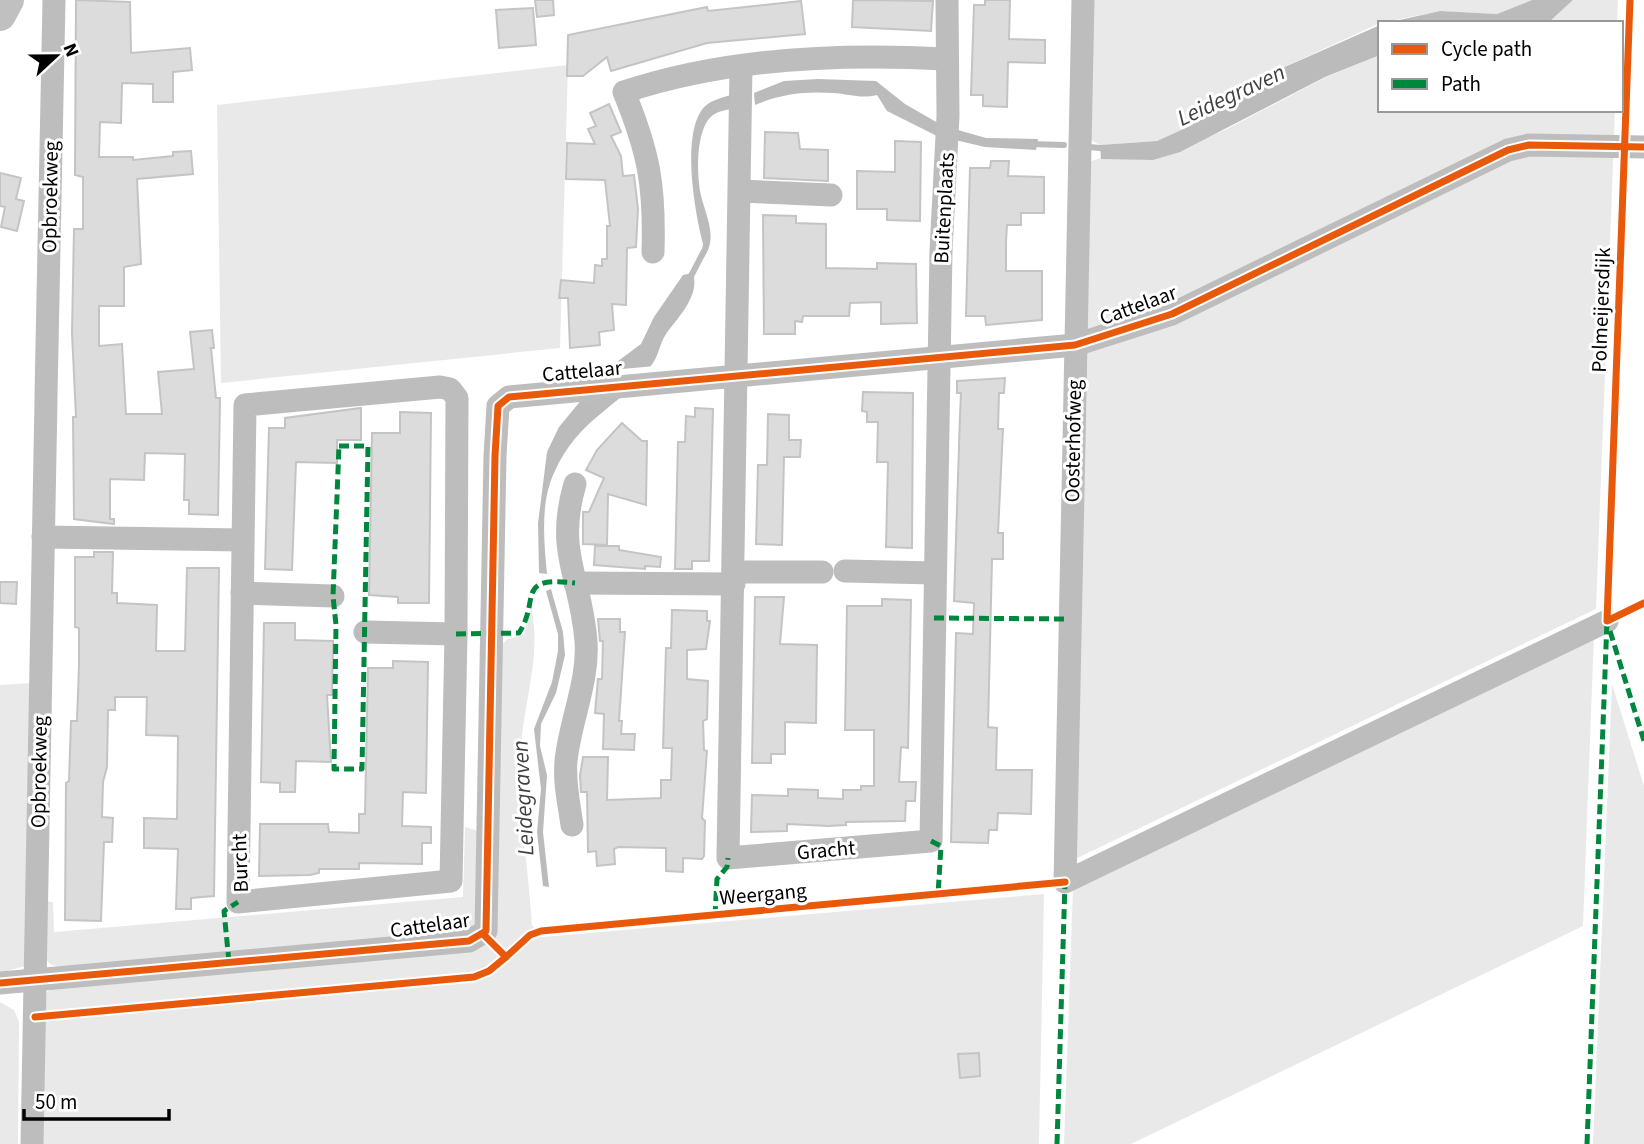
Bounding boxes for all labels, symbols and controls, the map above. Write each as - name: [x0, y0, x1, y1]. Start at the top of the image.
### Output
- north arrow: [21, 21, 91, 91]
- legend: [1378, 21, 1623, 112]
- text: Cycle path: [1441, 34, 1532, 64]
- text: N: [55, 39, 85, 61]
- water label: Leidegraven: [1172, 56, 1290, 134]
- text: Path: [1441, 69, 1481, 99]
- street label: Opbroekweg: [34, 140, 66, 253]
- street label: Buitenplaats: [926, 151, 962, 264]
- street label: Polmeijersdijk: [1584, 246, 1618, 373]
- street label: Cattelaar: [1095, 277, 1181, 333]
- street label: Cattelaar: [541, 353, 624, 389]
- street label: Oosterhofweg: [1057, 379, 1089, 503]
- street label: Opbroekweg: [23, 715, 55, 828]
- water label: Leidegraven: [503, 739, 543, 857]
- street label: Burcht: [224, 833, 256, 893]
- street label: Gracht: [796, 833, 856, 867]
- street label: Weergang: [718, 875, 808, 913]
- street label: Cattelaar: [388, 904, 472, 945]
- scale bar: [24, 1078, 170, 1122]
- text: 50 m: [35, 1087, 77, 1117]

